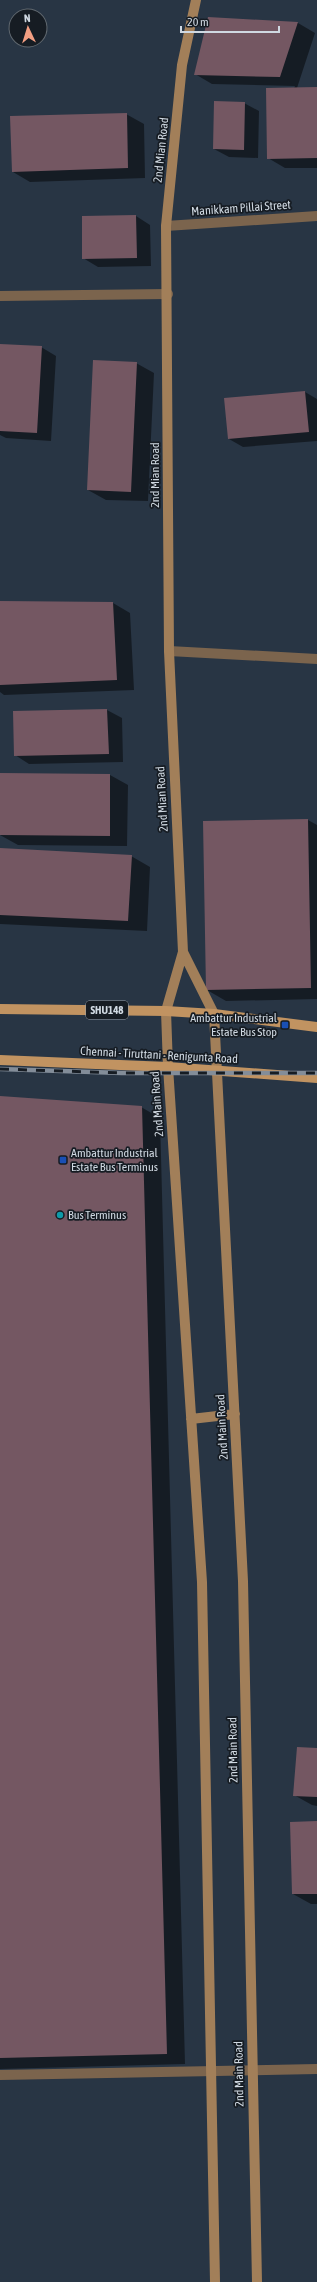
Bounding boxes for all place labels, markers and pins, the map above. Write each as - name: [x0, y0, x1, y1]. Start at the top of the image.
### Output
- place label: Ambattur Industrial Estate Bus Stop: [190, 1011, 278, 1039]
- marker: Ambattur Industrial Estate Bus Stop: [280, 1020, 290, 1030]
- place label: Ambattur Industrial Estate Bus Terminus: [71, 1146, 159, 1174]
- marker: Ambattur Industrial Estate Bus Terminus: [58, 1155, 68, 1165]
- place label: Bus Terminus: [68, 1208, 126, 1222]
- marker: Bus Terminus: [55, 1210, 65, 1220]

